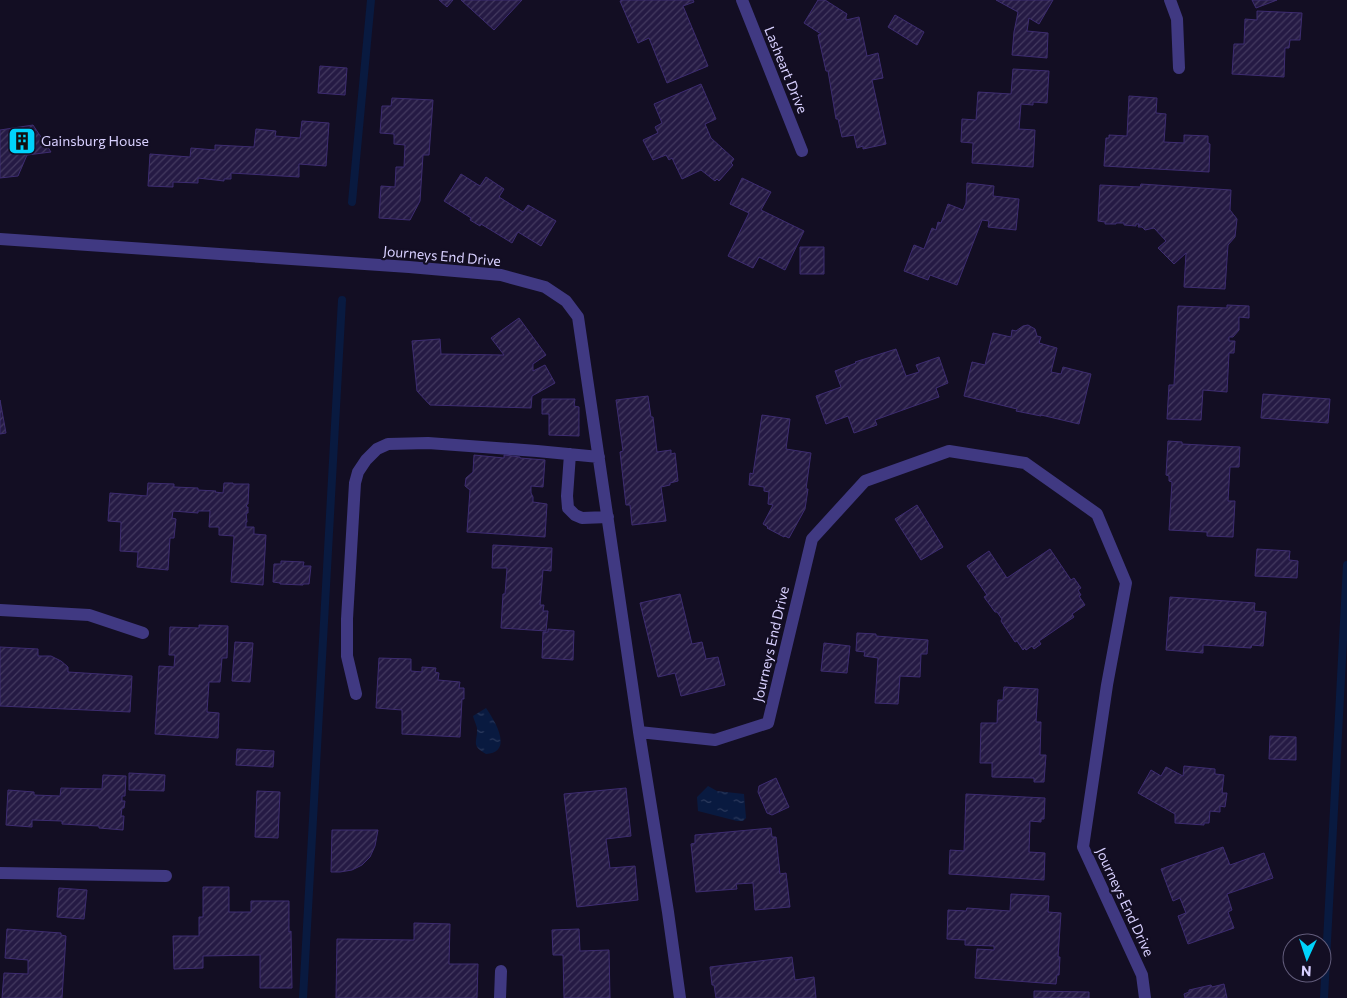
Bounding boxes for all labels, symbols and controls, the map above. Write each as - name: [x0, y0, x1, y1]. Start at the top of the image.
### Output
- street label: Lasheart Drive: [761, 24, 812, 116]
- building icon: Gainsburg House: [7, 126, 37, 156]
- place label: Gainsburg House: [41, 132, 149, 149]
- street label: Journeys End Drive: [382, 242, 502, 269]
- street label: Journeys End Drive: [749, 584, 792, 703]
- street label: Journeys End Drive: [1093, 845, 1158, 959]
- north arrow: [1282, 933, 1332, 983]
- text: N: [1301, 963, 1312, 980]

